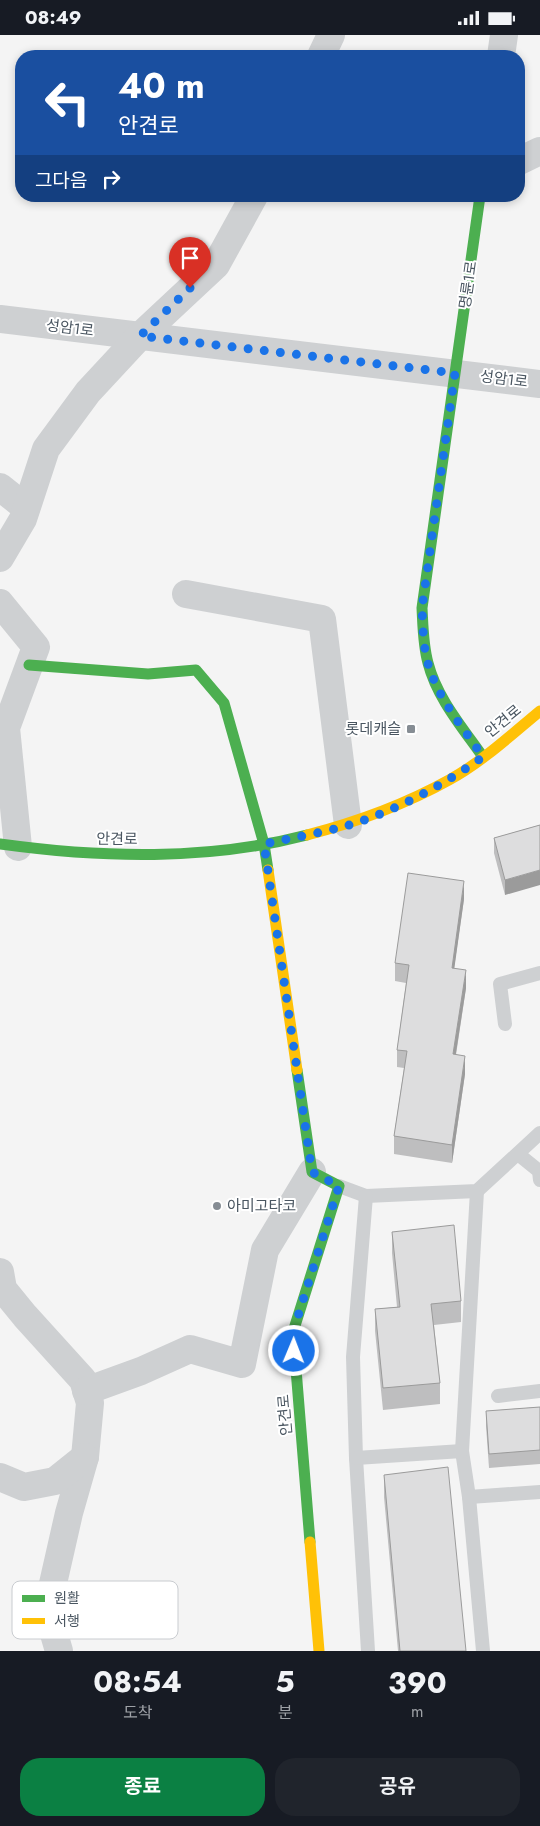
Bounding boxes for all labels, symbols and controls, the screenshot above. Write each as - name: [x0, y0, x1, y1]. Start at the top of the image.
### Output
- text: 08:49: [25, 4, 82, 31]
- text: 40 m: [118, 61, 205, 111]
- icon: left: [35, 70, 100, 135]
- text: 안견로: [118, 109, 179, 141]
- icon: right: [97, 165, 125, 193]
- text: 그다음: [35, 167, 87, 194]
- pin: [169, 237, 211, 288]
- icon: arrive: [176, 244, 204, 272]
- street label: 명륜1로: [454, 260, 482, 310]
- street label: 성암1로: [45, 314, 95, 342]
- street label: 성암1로: [479, 365, 529, 393]
- street label: 안견로: [480, 699, 526, 743]
- place label: 롯데캐슬: [346, 718, 401, 740]
- marker: 롯데캐슬: [405, 723, 417, 735]
- street label: 안견로: [96, 828, 138, 850]
- place label: 아미고타코: [227, 1195, 296, 1217]
- marker: 아미고타코: [211, 1200, 223, 1212]
- position arrow: [267, 1324, 319, 1376]
- street label: 안견로: [272, 1393, 298, 1437]
- legend: [12, 1581, 178, 1639]
- text: 원활: [54, 1588, 80, 1608]
- text: 서행: [54, 1611, 80, 1631]
- text: 08:54: [93, 1660, 182, 1703]
- text: 5: [275, 1660, 295, 1703]
- text: 390: [388, 1661, 447, 1704]
- text: m: [411, 1700, 424, 1723]
- text: 도착: [123, 1701, 152, 1724]
- text: 분: [278, 1701, 292, 1724]
- button: 종료: [20, 1758, 265, 1816]
- button: 공유: [275, 1758, 520, 1816]

